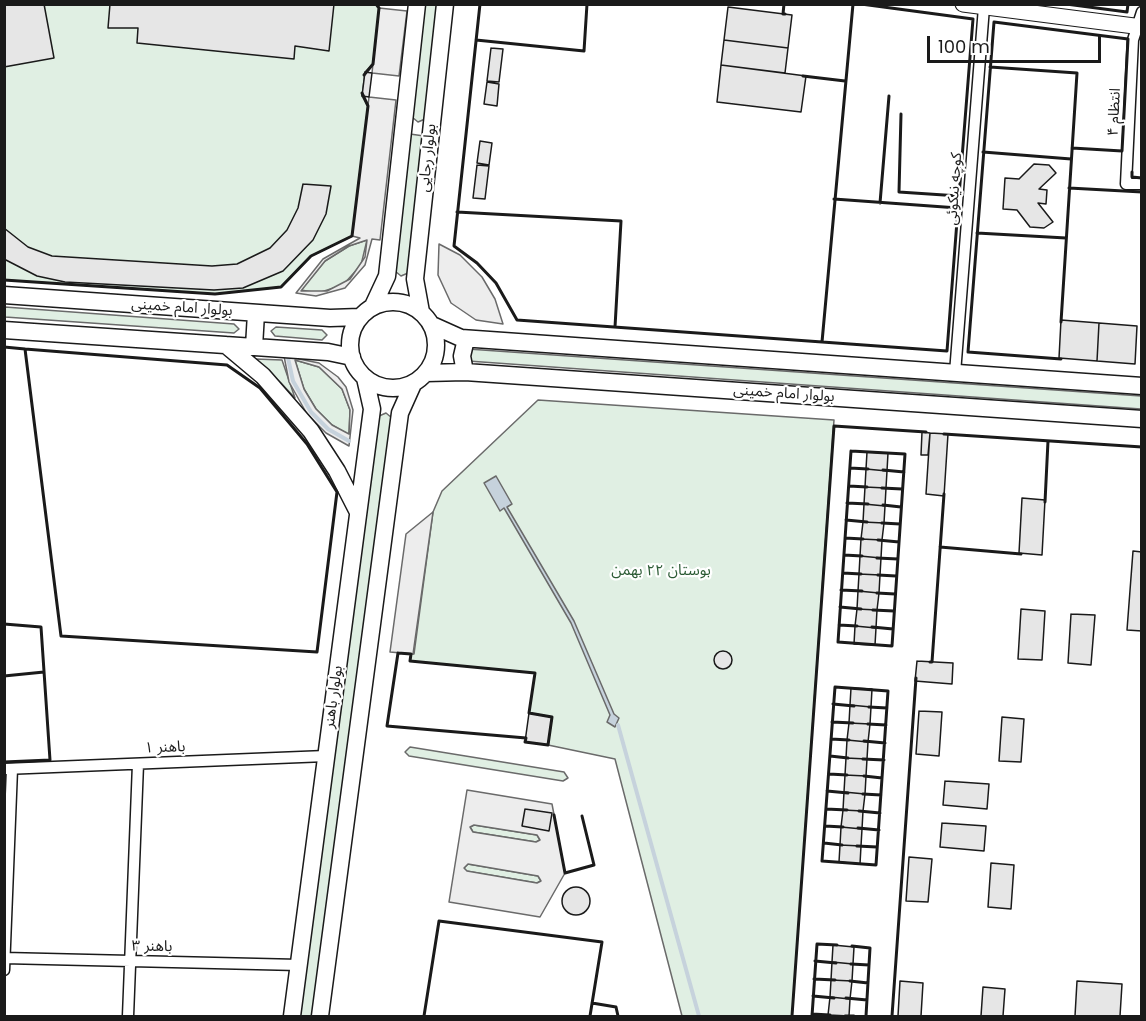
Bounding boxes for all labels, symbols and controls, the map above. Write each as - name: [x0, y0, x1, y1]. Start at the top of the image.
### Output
- scale bar: [930, 24, 1104, 62]
- text: 100 m: [938, 34, 990, 59]
- street label: انتظام ۴: [1105, 88, 1125, 136]
- street label: بولوار رجایی: [415, 123, 441, 193]
- street label: کوچه نیکوئی: [943, 152, 967, 226]
- street label: بولوار امام خمینی: [131, 295, 233, 321]
- street label: بولوار امام خمینی: [733, 381, 835, 407]
- park label: بوستان ۲۲ بهمن: [611, 562, 711, 580]
- street label: بولوار باهنر: [321, 664, 347, 730]
- street label: باهنر ۱: [144, 738, 186, 758]
- street label: باهنر ۳: [132, 938, 172, 956]

